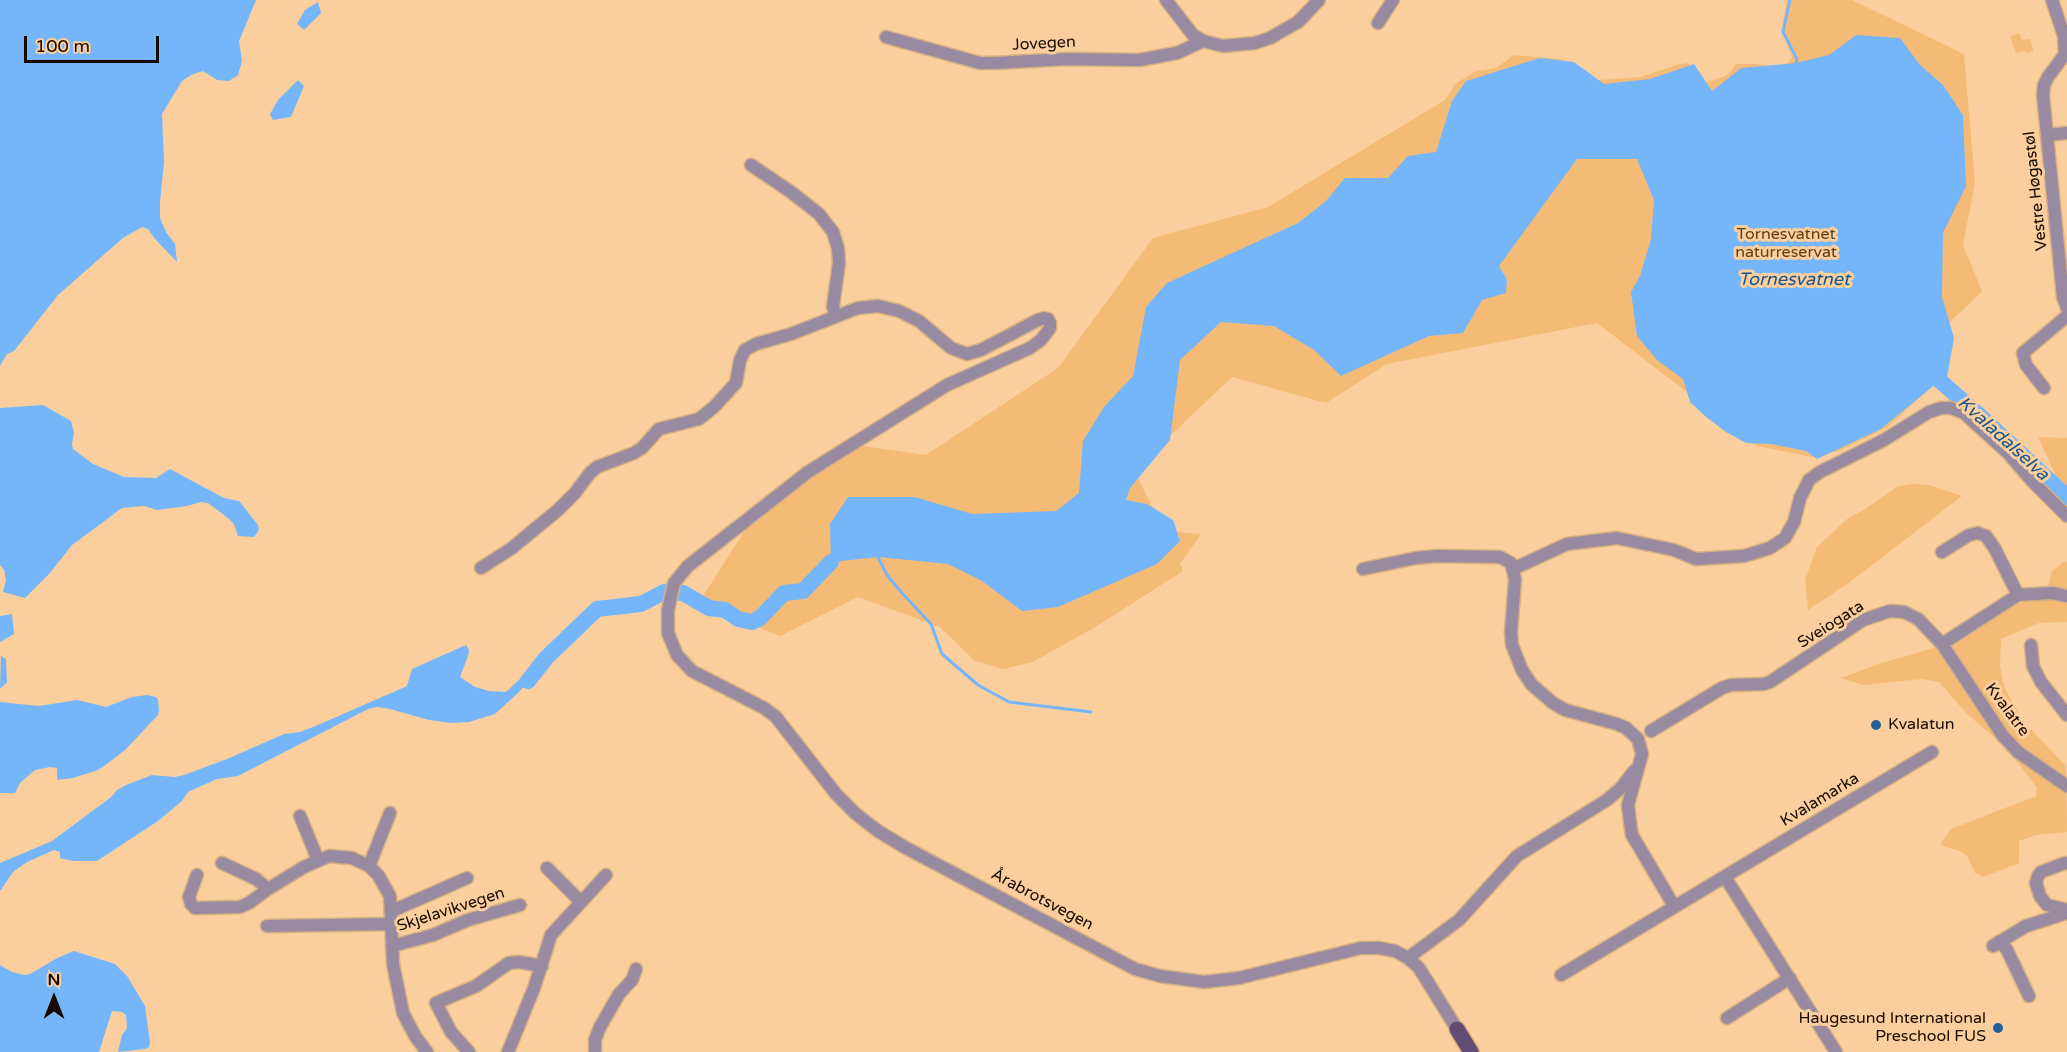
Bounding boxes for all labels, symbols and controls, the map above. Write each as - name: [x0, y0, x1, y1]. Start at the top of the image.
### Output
- scale bar: [27, 24, 162, 62]
- street label: Jovegen: [1012, 33, 1076, 55]
- text: 100 m: [35, 35, 90, 57]
- street label: Vestre Høgastøl: [2020, 130, 2052, 252]
- park label: Tornesvatnet naturreservat: [1735, 225, 1837, 263]
- water label: Tornesvatnet: [1738, 269, 1850, 291]
- water label: Kvaladalselva: [1953, 392, 2053, 486]
- street label: Sveiogata: [1794, 597, 1868, 653]
- street label: Kvalatre: [1981, 679, 2033, 741]
- place label: Kvalatun: [1888, 715, 1954, 735]
- marker: Kvalatun: [1869, 718, 1883, 732]
- street label: Kvalamarka: [1777, 769, 1863, 831]
- street label: Årabrotsvegen: [988, 865, 1096, 935]
- street label: Skjelavikvegen: [395, 884, 507, 936]
- north arrow: [24, 968, 84, 1028]
- text: N: [48, 970, 60, 990]
- place label: Haugesund International Preschool FUS: [1798, 1009, 1986, 1047]
- marker: Haugesund International Preschool FUS: [1991, 1021, 2005, 1035]

